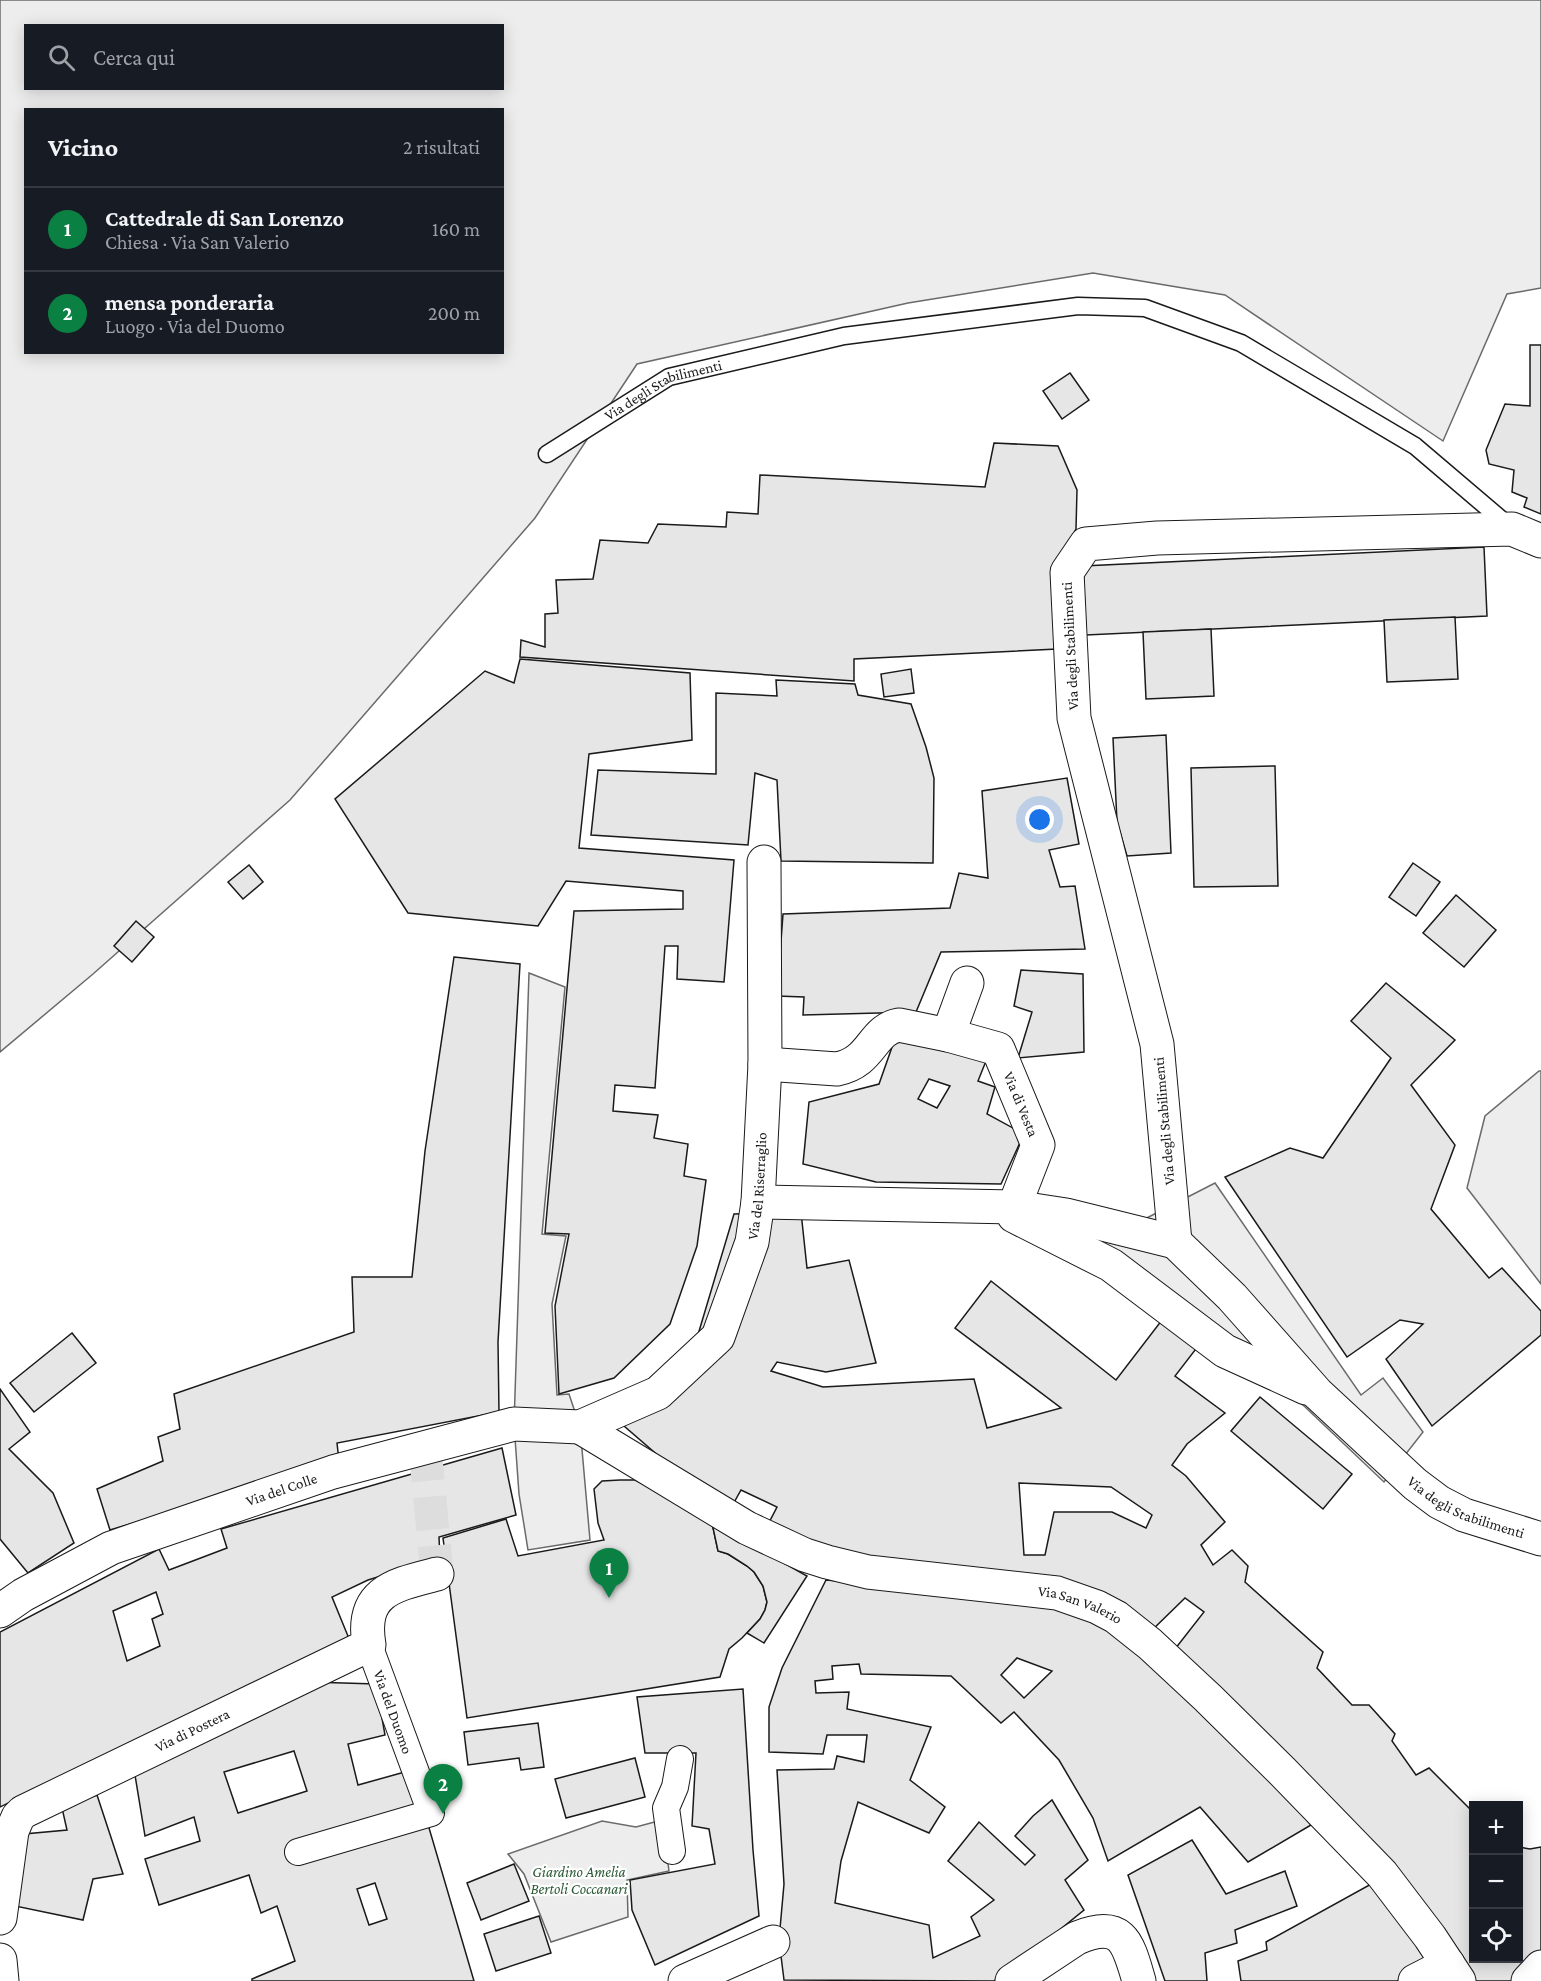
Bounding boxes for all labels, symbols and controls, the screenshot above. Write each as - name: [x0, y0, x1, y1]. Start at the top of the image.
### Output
- search box: [24, 24, 504, 90]
- icon: search: [45, 41, 78, 74]
- text: Cerca qui: [93, 45, 175, 70]
- text: Vicino: [48, 133, 118, 162]
- text: 2 risultati: [403, 136, 480, 158]
- text: Cattedrale di San Lorenzo: [105, 206, 344, 231]
- text: 1: [64, 218, 71, 240]
- text: 160 m: [432, 218, 480, 240]
- text: Chiesa · Via San Valerio: [105, 231, 290, 253]
- text: mensa ponderaria: [105, 290, 274, 315]
- text: 2: [62, 302, 73, 324]
- text: 200 m: [428, 302, 480, 324]
- text: Luogo · Via del Duomo: [105, 315, 285, 337]
- street label: Via degli Stabilimenti: [602, 357, 723, 424]
- street label: Via degli Stabilimenti: [1059, 581, 1082, 711]
- your location: [1025, 805, 1054, 834]
- street label: Via degli Stabilimenti: [1150, 1056, 1179, 1186]
- street label: Via di Vesta: [1000, 1069, 1042, 1139]
- street label: Via del Riserraglio: [744, 1132, 770, 1241]
- street label: Via del Colle: [244, 1470, 319, 1509]
- street label: Via degli Stabilimenti: [1404, 1473, 1527, 1541]
- pin: 1: [590, 1548, 628, 1598]
- street label: Via San Valerio: [1037, 1583, 1126, 1627]
- street label: Via del Duomo: [370, 1668, 416, 1756]
- street label: Via di Postera: [152, 1706, 232, 1755]
- pin: 2: [424, 1764, 462, 1814]
- map controls: [1469, 1801, 1523, 1963]
- button: +: [1469, 1801, 1523, 1855]
- button: −: [1469, 1855, 1523, 1909]
- park label: Giardino Amelia Bertoli Coccanari: [530, 1864, 629, 1897]
- button: locate: [1469, 1909, 1523, 1963]

